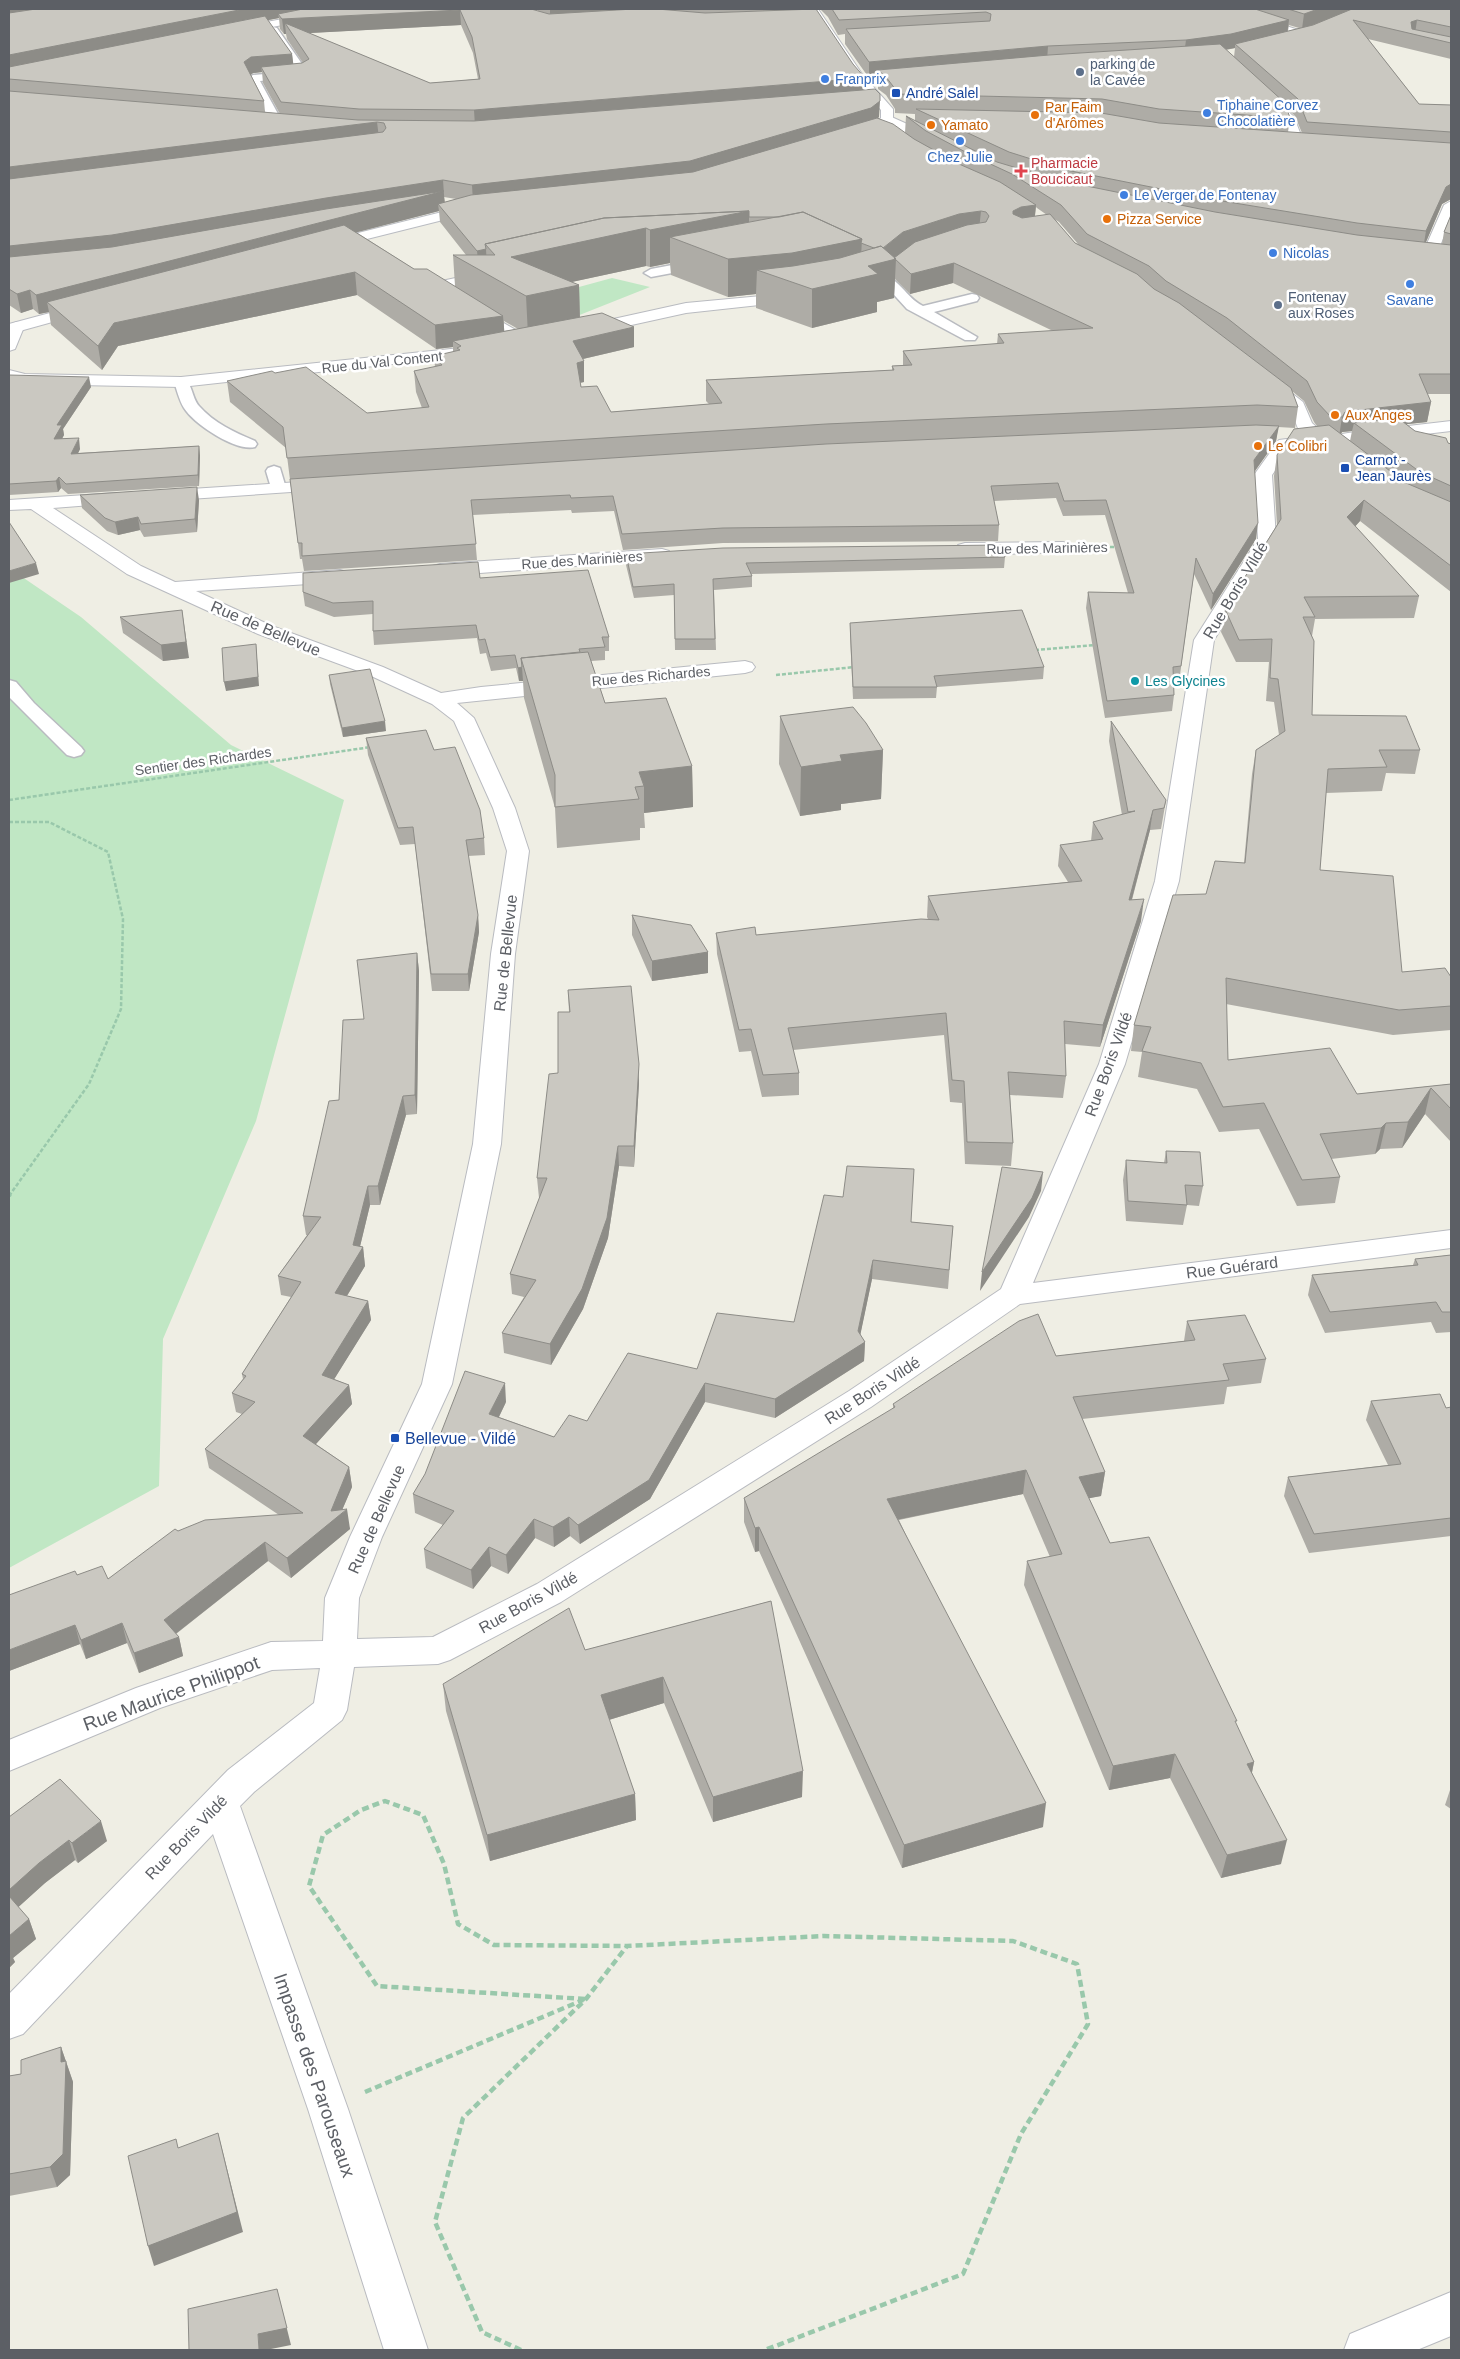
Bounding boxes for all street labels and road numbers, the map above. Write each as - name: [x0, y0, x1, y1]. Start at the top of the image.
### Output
- street label: Rue du Val Content: [321, 348, 443, 376]
- street label: Rue des Marinières: [986, 539, 1108, 557]
- street label: Rue Boris Vildé: [1200, 539, 1271, 642]
- street label: Rue des Marinières: [521, 548, 643, 572]
- street label: Rue de Bellevue: [208, 598, 323, 659]
- street label: Rue des Richardes: [591, 663, 711, 689]
- street label: Sentier des Richardes: [134, 743, 272, 779]
- street label: Rue de Bellevue: [491, 894, 520, 1012]
- street label: Rue Boris Vildé: [1082, 1009, 1135, 1119]
- street label: Rue Guérard: [1185, 1253, 1279, 1282]
- street label: Rue Boris Vildé: [822, 1353, 923, 1427]
- street label: Rue de Bellevue: [345, 1462, 408, 1576]
- street label: Rue Boris Vildé: [476, 1568, 581, 1637]
- street label: Rue Maurice Philippot: [80, 1652, 263, 1735]
- street label: Rue Boris Vildé: [142, 1792, 231, 1883]
- street label: Impasse des Parouseaux: [270, 1970, 360, 2180]

